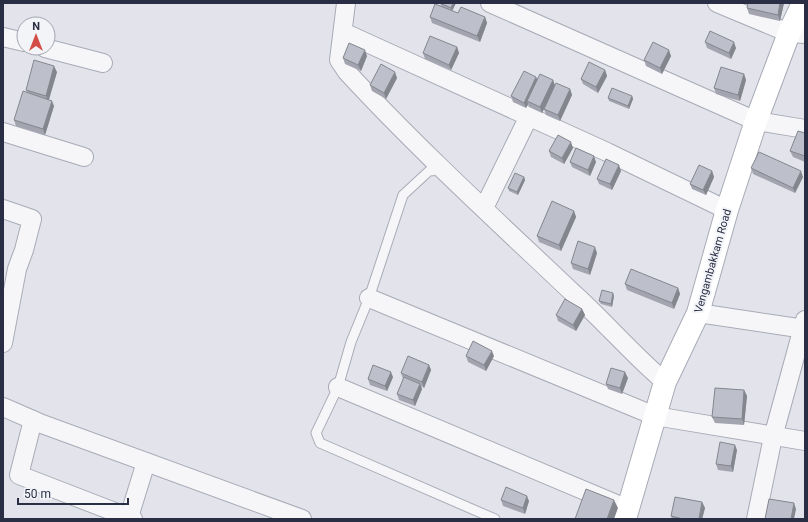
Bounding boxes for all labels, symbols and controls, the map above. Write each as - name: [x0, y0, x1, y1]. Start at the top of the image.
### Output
- north arrow: [16, 16, 56, 56]
- text: N: [32, 20, 40, 33]
- street label: Vengambakkam Road: [692, 208, 734, 314]
- scale bar: [18, 480, 128, 506]
- text: 50 m: [24, 487, 51, 501]

